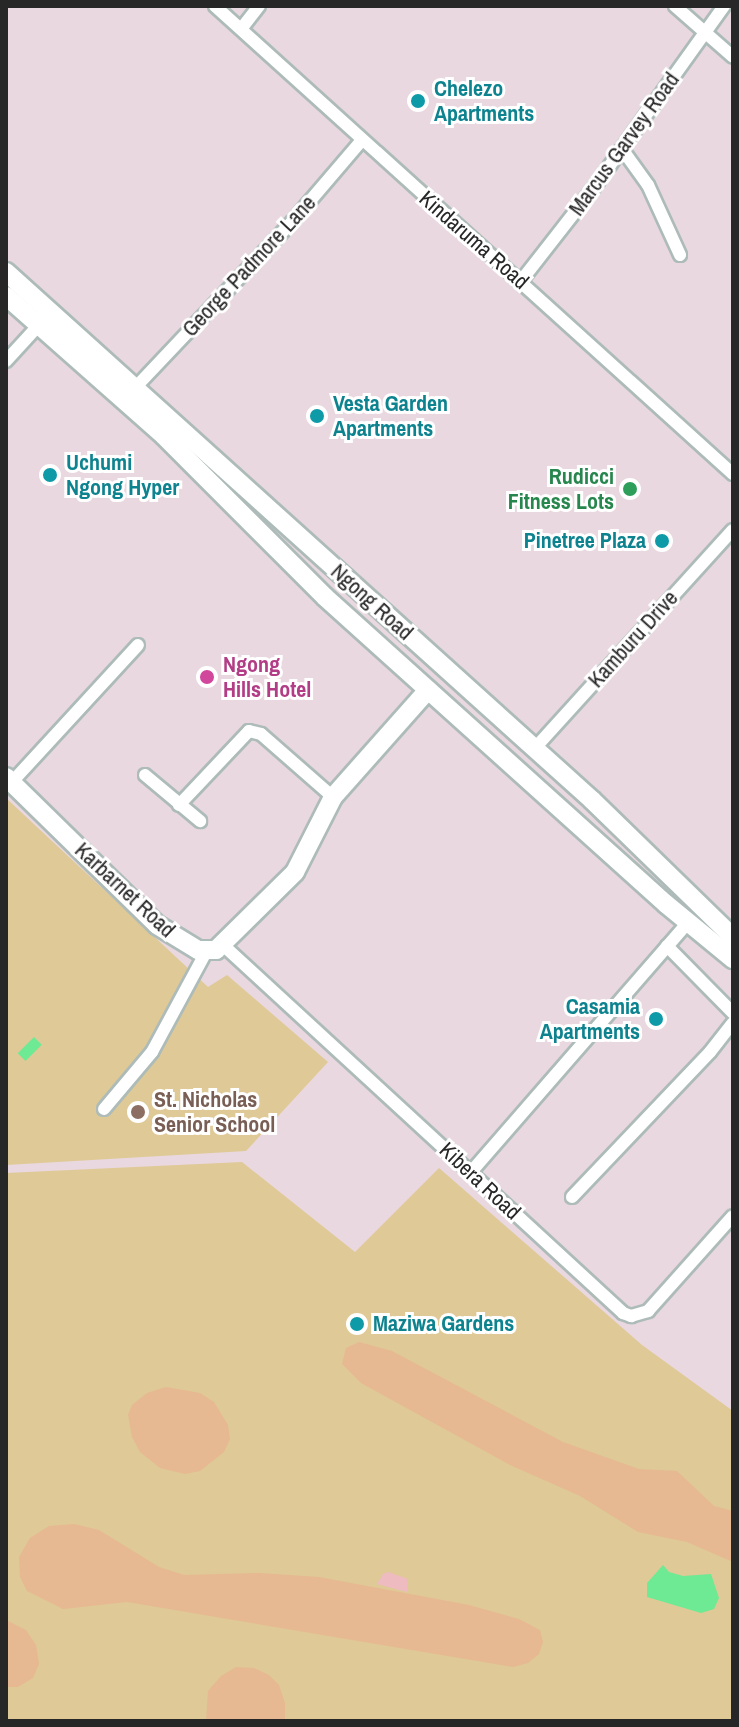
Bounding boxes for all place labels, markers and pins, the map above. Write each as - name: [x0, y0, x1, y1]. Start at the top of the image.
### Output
- place label: Chelezo Apartments: [434, 75, 534, 126]
- marker: Chelezo Apartments: [409, 92, 427, 110]
- place label: Vesta Garden Apartments: [333, 390, 448, 442]
- marker: Vesta Garden Apartments: [308, 407, 326, 425]
- place label: Uchumi Ngong Hyper: [66, 449, 179, 500]
- place label: Rudicci Fitness Lots: [508, 463, 614, 514]
- marker: Uchumi Ngong Hyper: [41, 466, 59, 484]
- marker: Rudicci Fitness Lots: [621, 480, 639, 498]
- place label: Pinetree Plaza: [524, 528, 646, 554]
- marker: Pinetree Plaza: [653, 532, 671, 550]
- place label: Ngong Hills Hotel: [223, 651, 311, 702]
- marker: Ngong Hills Hotel: [198, 668, 216, 686]
- place label: Casamia Apartments: [540, 993, 640, 1044]
- marker: Casamia Apartments: [647, 1010, 665, 1028]
- place label: St. Nicholas Senior School: [154, 1086, 275, 1138]
- marker: St. Nicholas Senior School: [129, 1103, 147, 1121]
- place label: Maziwa Gardens: [373, 1311, 514, 1337]
- marker: Maziwa Gardens: [348, 1315, 366, 1333]

